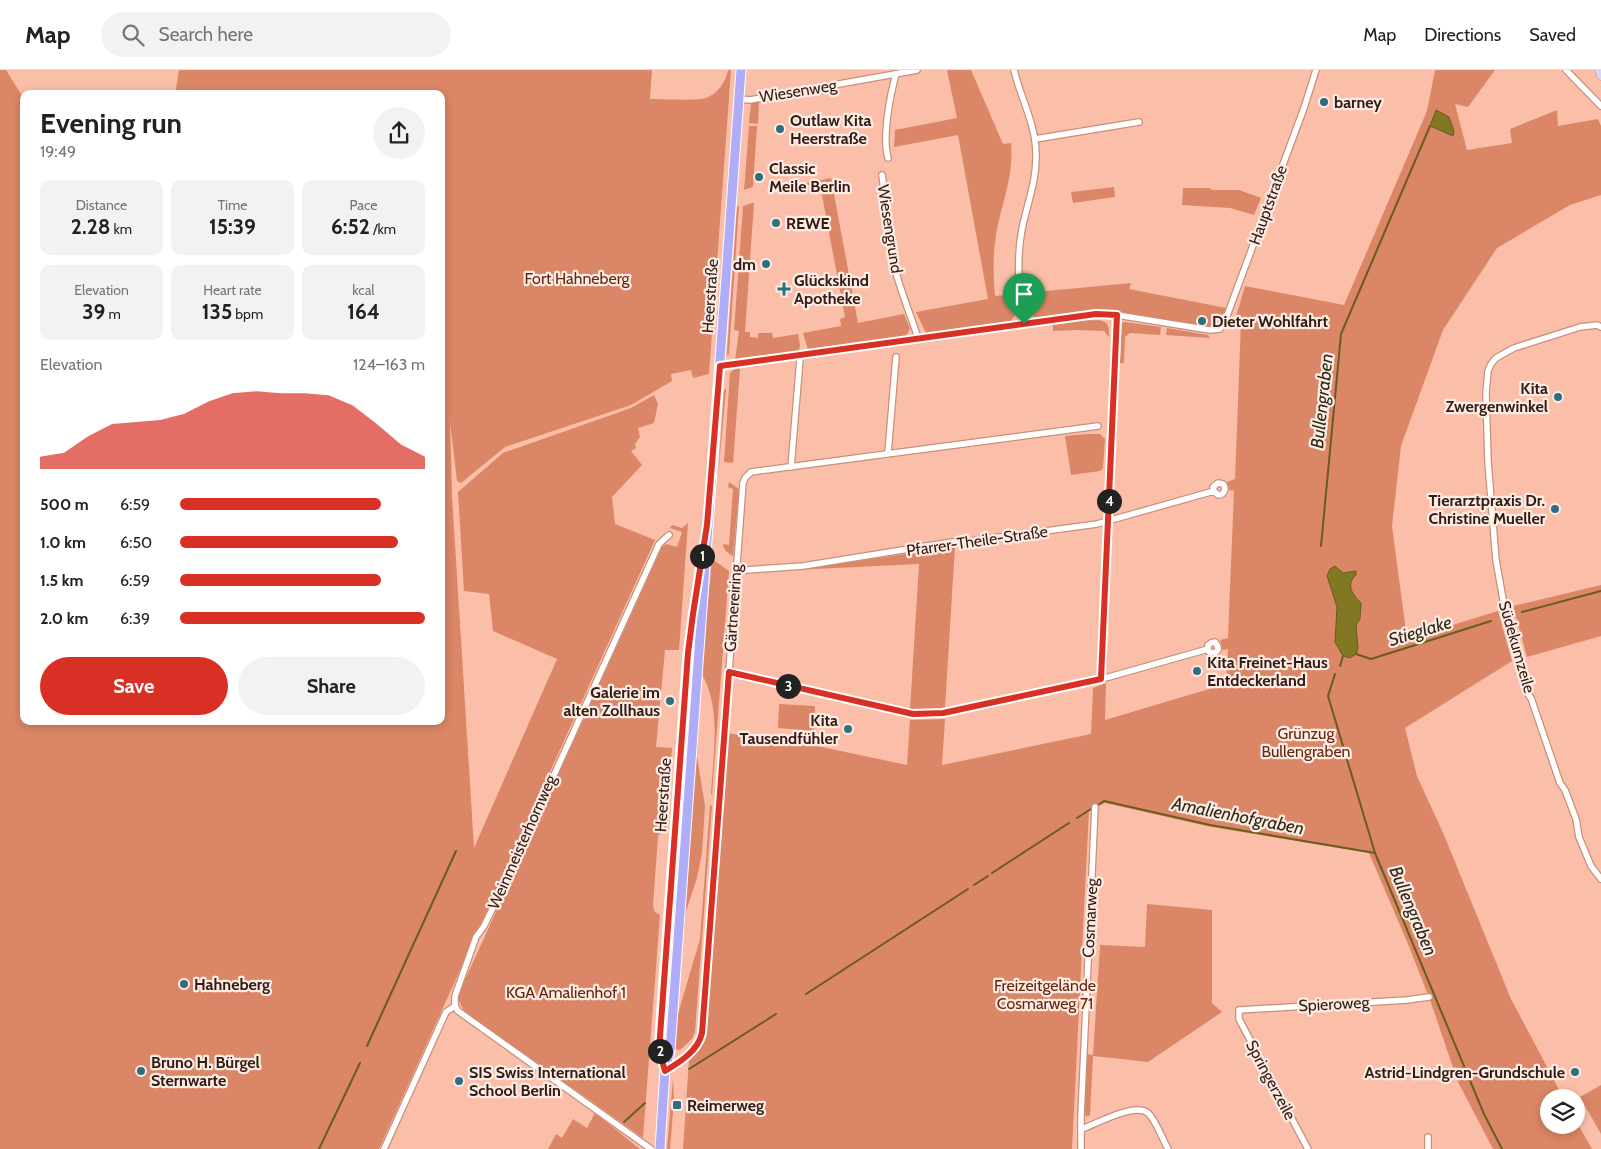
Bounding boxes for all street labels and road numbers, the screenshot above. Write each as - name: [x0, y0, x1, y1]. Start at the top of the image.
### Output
- street label: Wiesenweg: [758, 75, 839, 106]
- street label: Hauptstraße: [1245, 163, 1291, 247]
- street label: Wiesengrund: [874, 183, 906, 275]
- street label: Heerstraße: [698, 258, 722, 334]
- street label: Pfarrer-Theile-Straße: [905, 522, 1049, 560]
- street label: Gärtnereiring: [720, 563, 746, 652]
- street label: Südekumzeile: [1495, 599, 1539, 695]
- street label: Heerstraße: [651, 757, 675, 833]
- street label: Weinmeisterhornweg: [484, 771, 561, 912]
- street label: Cosmarweg: [1078, 877, 1102, 958]
- street label: Spieroweg: [1298, 993, 1371, 1015]
- street label: Springerzeile: [1242, 1037, 1300, 1123]

